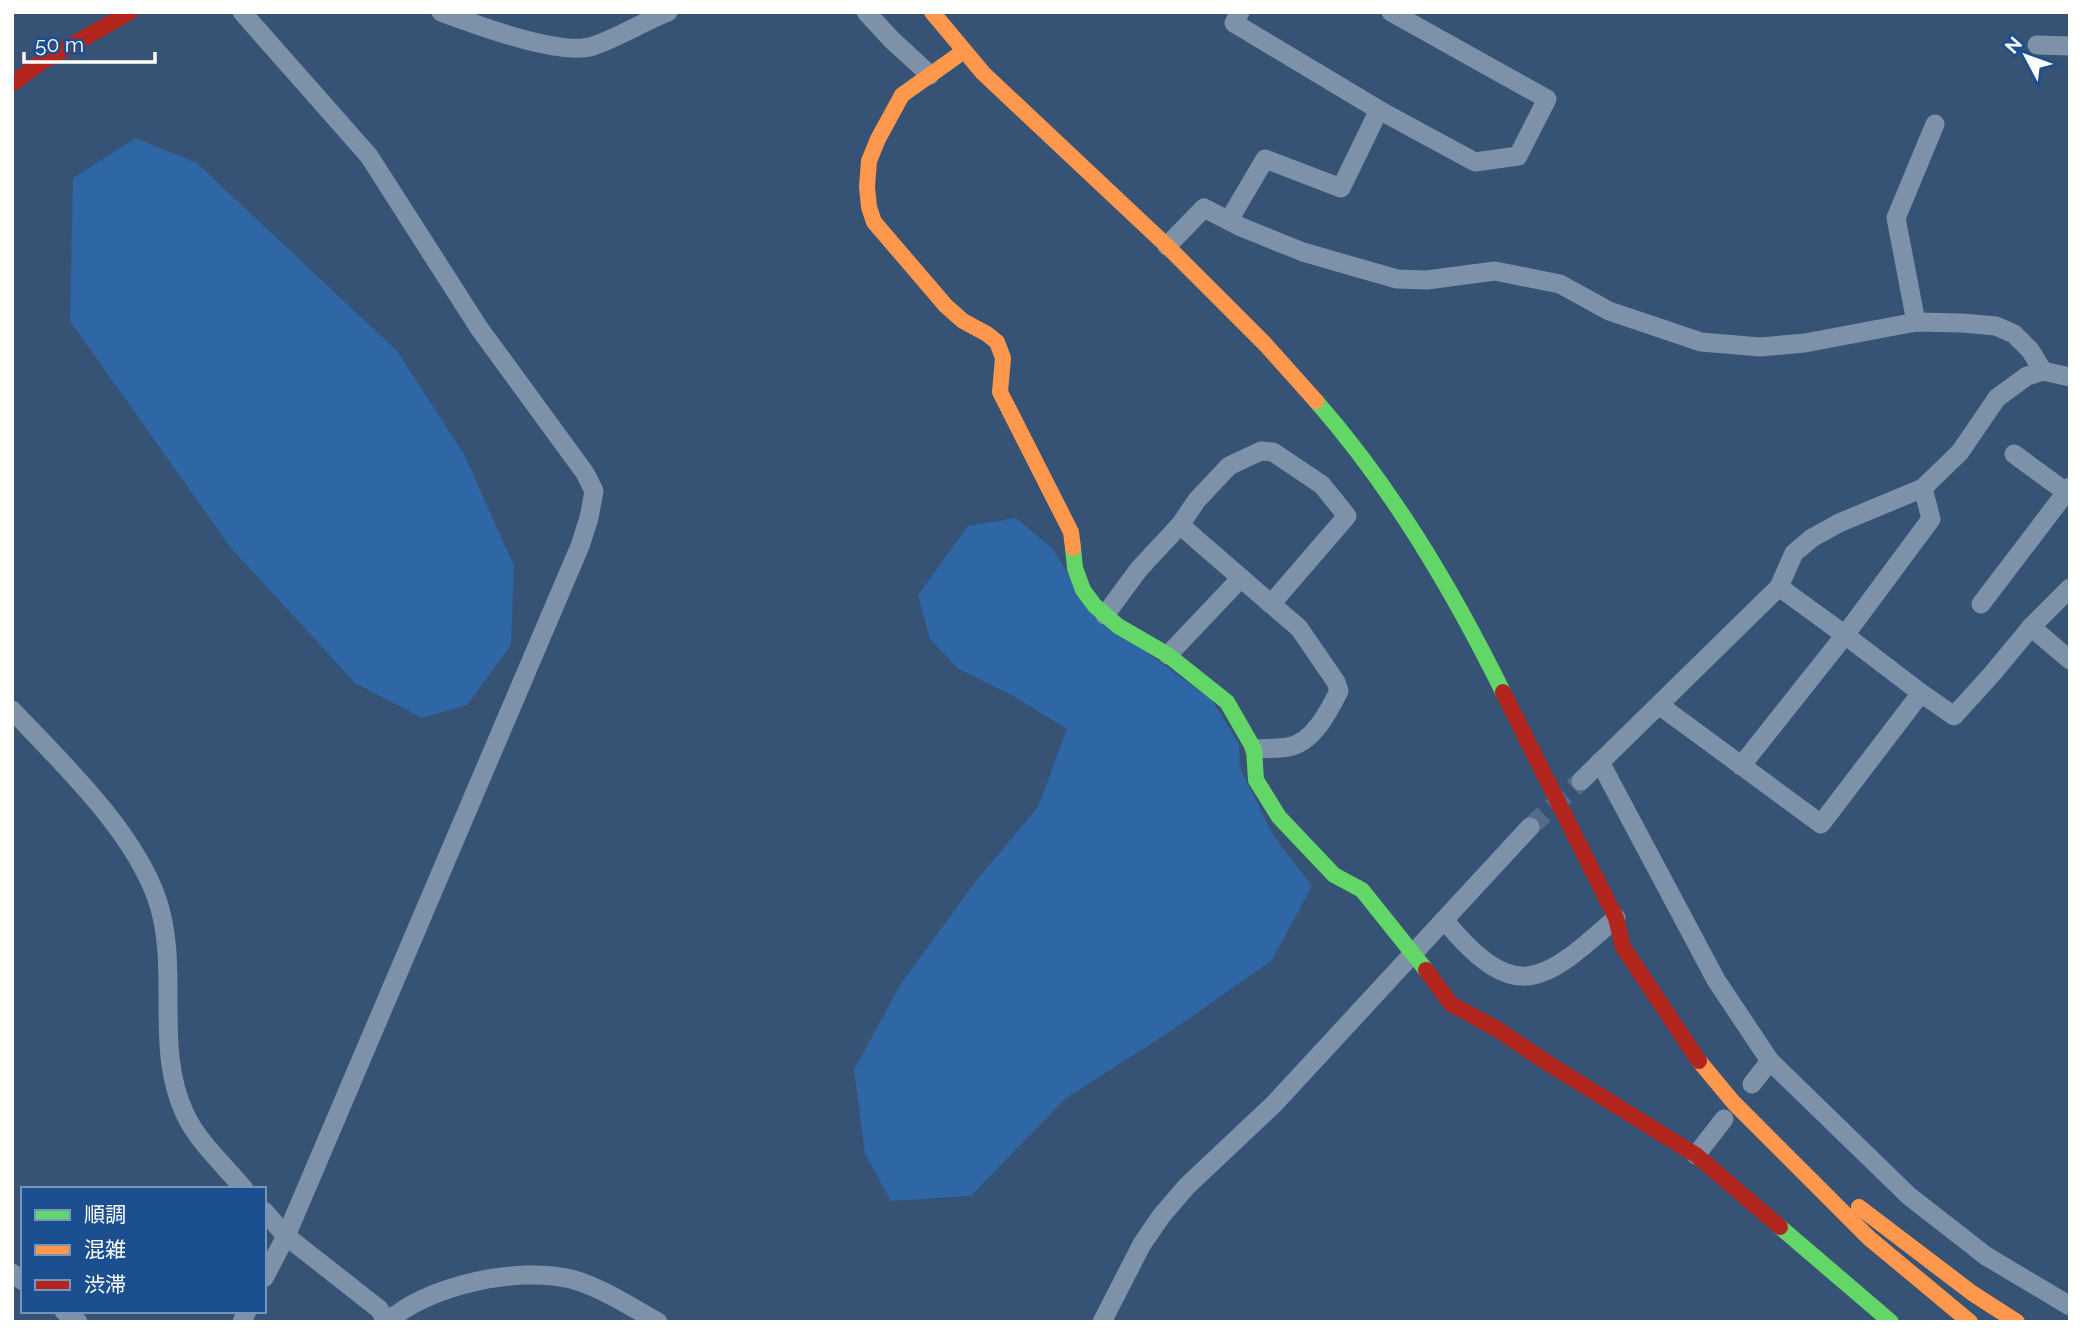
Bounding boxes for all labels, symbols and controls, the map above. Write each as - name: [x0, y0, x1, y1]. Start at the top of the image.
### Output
- scale bar: [24, 21, 156, 65]
- north arrow: [1991, 21, 2061, 91]
- text: 50 m: [35, 32, 84, 57]
- text: N: [2000, 32, 2026, 58]
- legend: [21, 1187, 266, 1313]
- text: 順調: [84, 1202, 126, 1227]
- text: 混雑: [84, 1237, 126, 1262]
- text: 渋滞: [84, 1272, 126, 1297]

